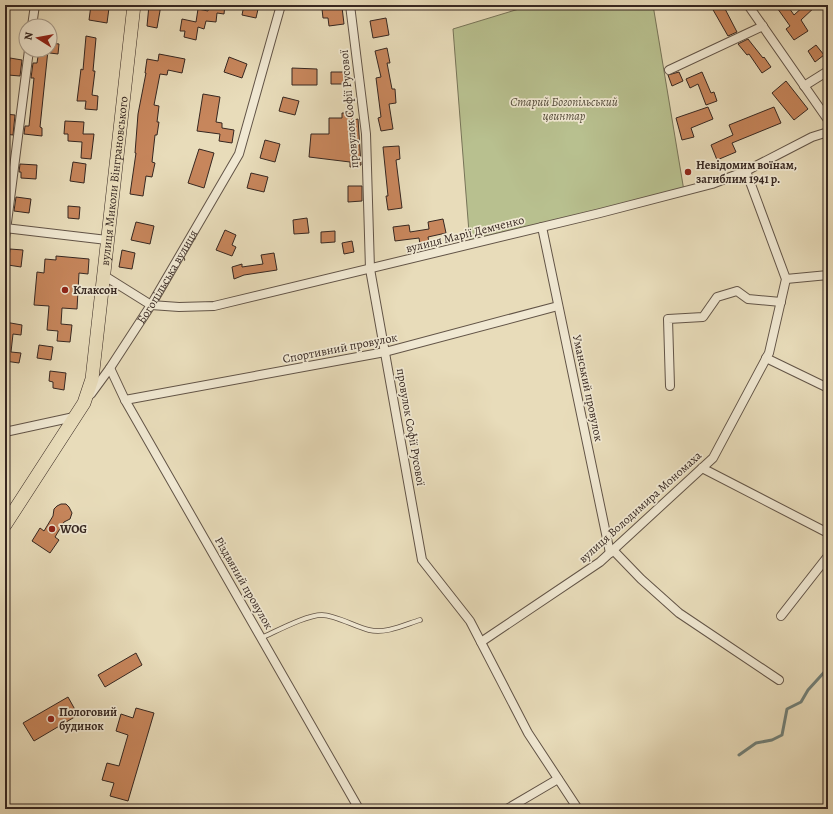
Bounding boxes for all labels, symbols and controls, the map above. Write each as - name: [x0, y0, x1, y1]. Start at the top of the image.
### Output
- north arrow: [18, 18, 58, 58]
- text: N: [21, 31, 37, 42]
- street label: провулок Софії Русової: [336, 48, 362, 169]
- park label: Старий Богопільський цвинтар: [510, 94, 618, 124]
- street label: вулиця Миколи Вінграновського: [97, 95, 132, 266]
- place label: Невідомим воїнам, загиблим 1941 р.: [696, 157, 797, 187]
- marker: Невідомим воїнам, загиблим 1941 р.: [683, 167, 693, 177]
- street label: вулиця Марії Демченко: [404, 212, 526, 256]
- street label: Богопільська вулиця: [133, 226, 201, 327]
- place label: Клаксон: [73, 282, 117, 298]
- marker: Клаксон: [60, 285, 70, 295]
- street label: Спортивний провулок: [281, 329, 399, 367]
- street label: Уманський провулок: [569, 333, 607, 443]
- street label: провулок Софії Русової: [393, 367, 429, 488]
- street label: вулиця Володимира Мономаха: [575, 447, 705, 567]
- place label: WOG: [59, 521, 87, 537]
- marker: WOG: [47, 524, 57, 534]
- street label: Різдвяний провулок: [211, 534, 277, 632]
- place label: Пологовий будинок: [59, 704, 117, 734]
- marker: Пологовий будинок: [46, 714, 56, 724]

